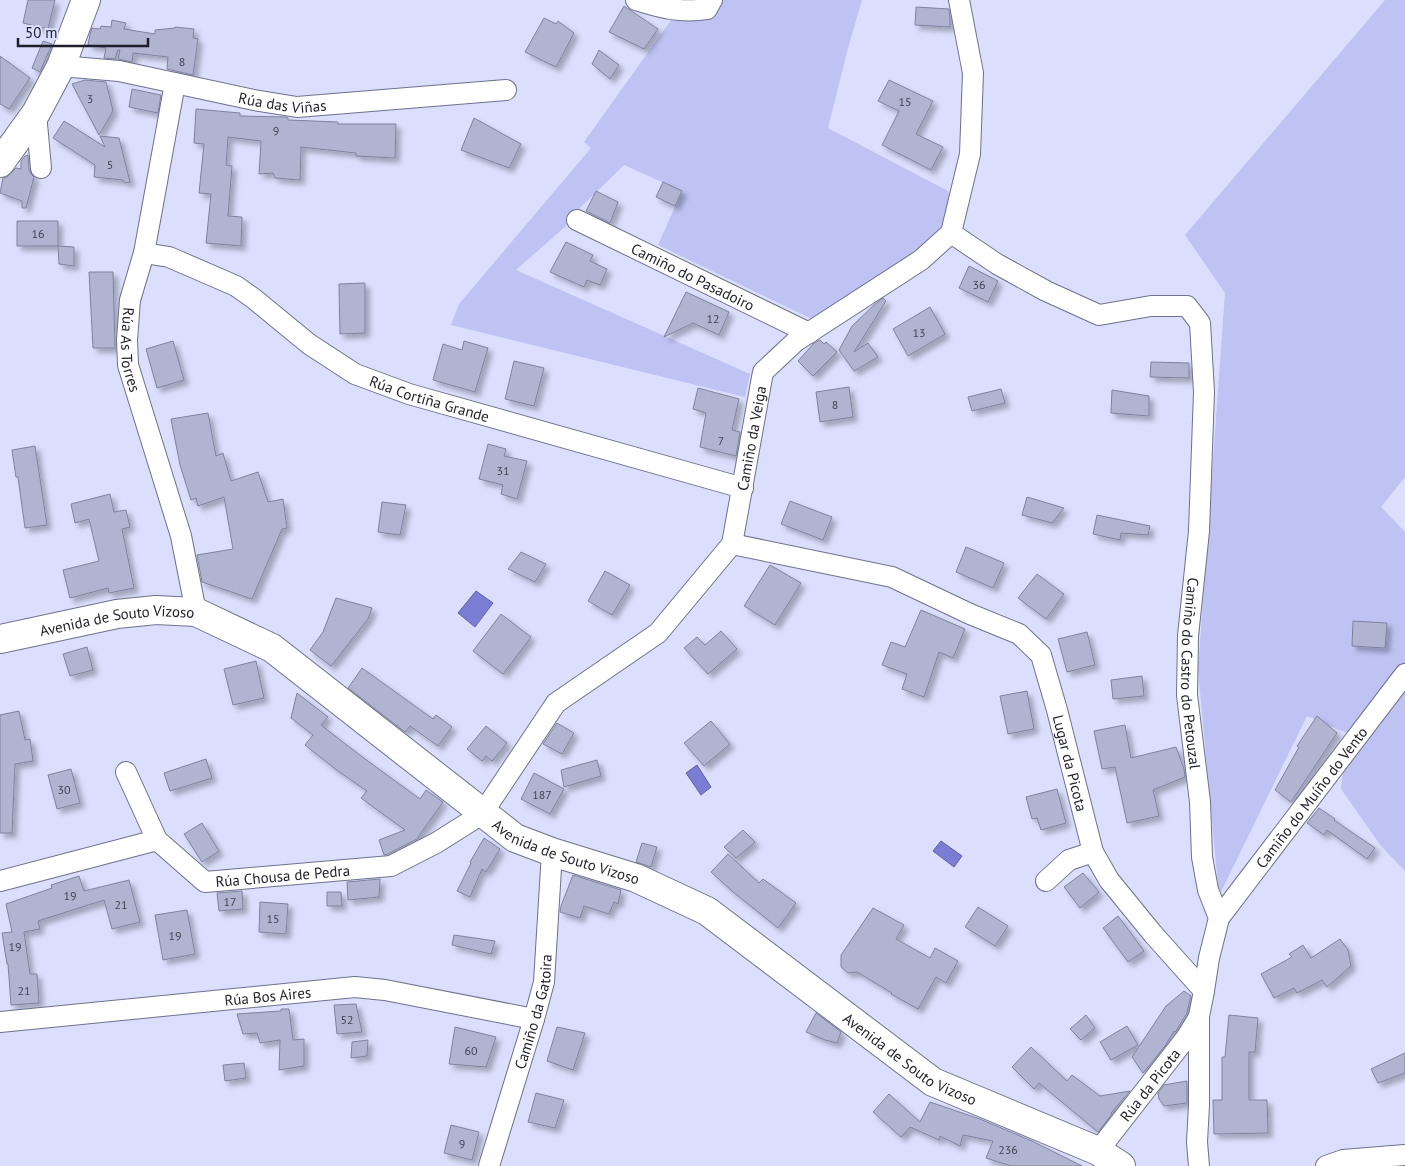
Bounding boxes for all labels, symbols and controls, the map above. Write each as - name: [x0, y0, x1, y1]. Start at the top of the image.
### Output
- scale bar: [18, 15, 148, 47]
- text: 50 m: [25, 23, 58, 42]
- house number: 8: [179, 54, 185, 69]
- street label: Rúa das Viñas: [237, 87, 327, 117]
- house number: 3: [87, 91, 93, 106]
- house number: 15: [898, 94, 912, 109]
- house number: 9: [273, 123, 279, 138]
- house number: 5: [107, 157, 113, 172]
- house number: 16: [31, 226, 45, 241]
- street label: Camiño do Pasadoiro: [628, 238, 758, 315]
- house number: 36: [972, 277, 986, 292]
- street label: Rúa As Torres: [117, 307, 145, 394]
- house number: 12: [706, 311, 720, 326]
- house number: 13: [912, 325, 926, 340]
- street label: Rúa Cortiña Grande: [367, 371, 492, 426]
- street label: Camiño da Veiga: [732, 384, 770, 492]
- house number: 8: [832, 397, 838, 412]
- house number: 7: [718, 433, 724, 448]
- house number: 31: [496, 463, 510, 478]
- street label: Camiño do Castro do Petouzal: [1177, 577, 1205, 771]
- street label: Avenida de Souto Vizoso: [38, 600, 195, 640]
- street label: Lugar da Picota: [1049, 713, 1092, 813]
- street label: Camiño do Muíño do Vento: [1251, 723, 1371, 872]
- house number: 30: [57, 782, 71, 797]
- house number: 187: [532, 787, 552, 802]
- street label: Avenida de Souto Vizoso: [489, 815, 642, 888]
- street label: Rúa Chousa de Pedra: [215, 860, 351, 891]
- house number: 19: [63, 888, 77, 903]
- house number: 17: [223, 894, 237, 909]
- house number: 21: [114, 897, 128, 912]
- house number: 15: [266, 911, 280, 926]
- house number: 19: [168, 928, 182, 943]
- house number: 19: [8, 939, 22, 954]
- street label: Camiño da Gatoira: [510, 954, 555, 1071]
- street label: Rúa Bos Aires: [224, 982, 312, 1009]
- house number: 21: [17, 983, 31, 998]
- street label: Avenida de Souto Vizoso: [840, 1008, 980, 1109]
- house number: 52: [340, 1012, 354, 1027]
- house number: 60: [464, 1043, 478, 1058]
- street label: Rúa da Picota: [1115, 1044, 1184, 1125]
- house number: 9: [459, 1136, 465, 1151]
- house number: 236: [998, 1142, 1018, 1157]

